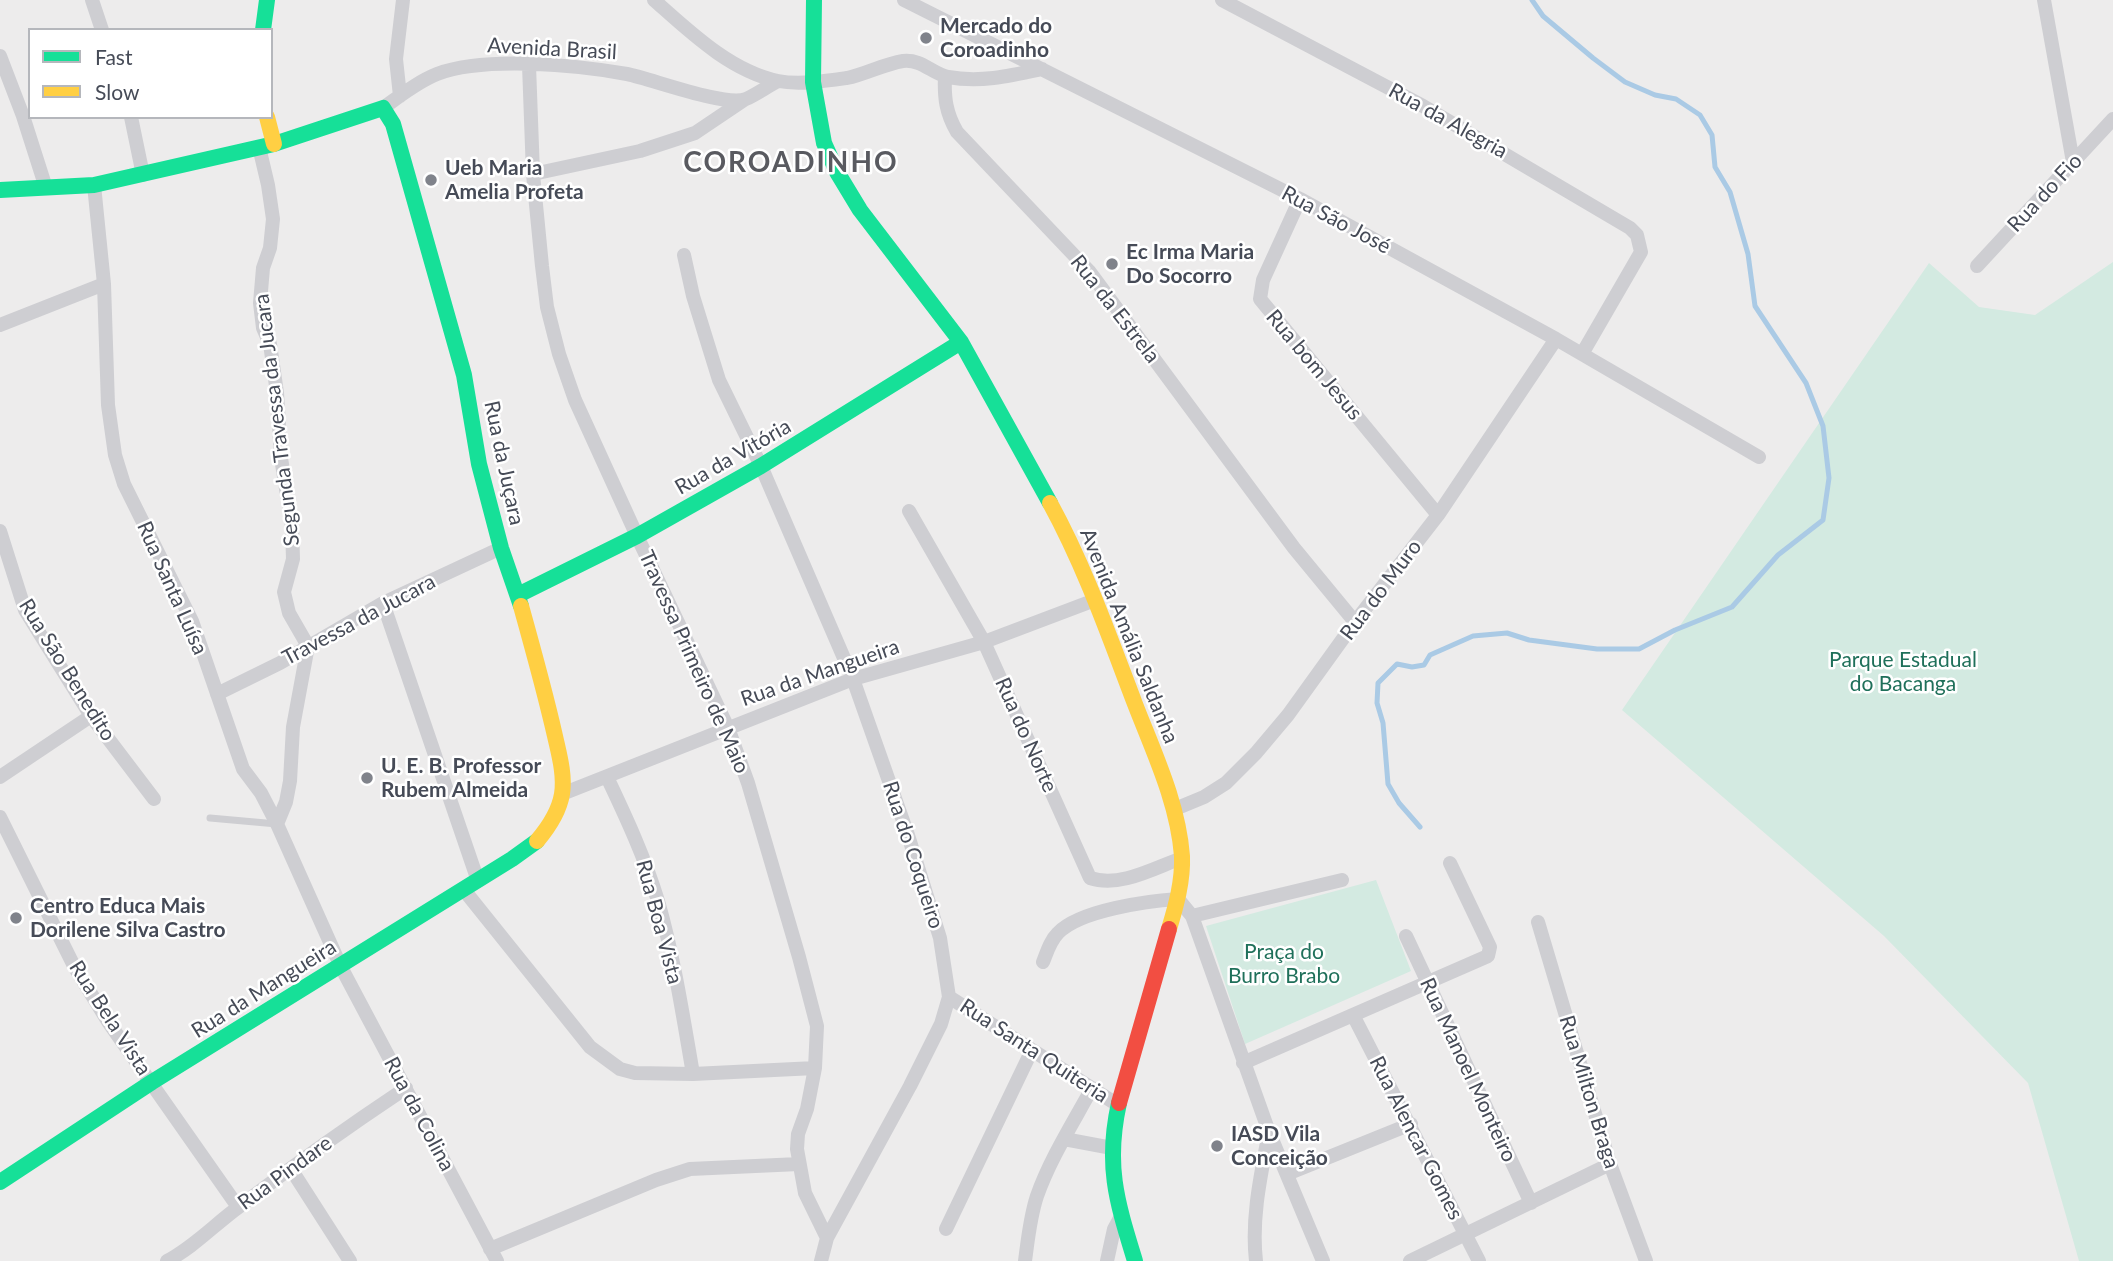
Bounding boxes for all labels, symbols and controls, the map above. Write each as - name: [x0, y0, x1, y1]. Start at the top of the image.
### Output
- place label: Mercado do Coroadinho: [940, 13, 1052, 63]
- legend: [28, 28, 273, 119]
- marker: Mercado do Coroadinho: [918, 30, 934, 46]
- street label: Avenida Brasil: [487, 33, 617, 65]
- text: Fast: [95, 44, 132, 69]
- street label: Rua da Alegria: [1384, 78, 1512, 164]
- text: Slow: [95, 79, 139, 104]
- district label: COROADINHO: [685, 146, 897, 180]
- street label: Rua do Fio: [2002, 149, 2088, 237]
- place label: Ueb Maria Amelia Profeta: [445, 155, 584, 205]
- marker: Ueb Maria Amelia Profeta: [423, 172, 439, 188]
- street label: Rua São José: [1277, 181, 1395, 259]
- place label: Ec Irma Maria Do Socorro: [1126, 239, 1254, 289]
- street label: Rua da Estrela: [1065, 250, 1165, 368]
- marker: Ec Irma Maria Do Socorro: [1104, 256, 1120, 272]
- street label: Segunda Travessa da Jucara: [249, 292, 305, 548]
- street label: Rua bom Jesus: [1261, 305, 1367, 425]
- street label: Rua da Juçara: [479, 399, 529, 527]
- street label: Rua da Vitória: [671, 414, 795, 500]
- street label: Rua Santa Luísa: [131, 517, 213, 659]
- street label: Avenida Amália Saldanha: [1074, 525, 1184, 747]
- street label: Rua do Muro: [1335, 535, 1427, 645]
- street label: Travessa Primeiro de Maio: [633, 547, 755, 777]
- street label: Travessa da Jucara: [278, 569, 440, 671]
- street label: Rua São Benedito: [13, 594, 121, 746]
- street label: Rua da Mangueira: [738, 634, 902, 712]
- park label: Parque Estadual do Bacanga: [1829, 647, 1977, 697]
- street label: Rua do Norte: [989, 674, 1063, 796]
- place label: U. E. B. Professor Rubem Almeida: [381, 753, 541, 803]
- marker: U. E. B. Professor Rubem Almeida: [359, 770, 375, 786]
- street label: Rua do Coqueiro: [877, 778, 949, 932]
- street label: Rua Boa Vista: [630, 857, 688, 987]
- place label: Centro Educa Mais Dorilene Silva Castro: [30, 893, 225, 943]
- marker: Centro Educa Mais Dorilene Silva Castro: [8, 910, 24, 926]
- street label: Rua da Mangueira: [187, 934, 341, 1044]
- park label: Praça do Burro Brabo: [1228, 939, 1340, 989]
- street label: Rua Bela Vista: [64, 956, 156, 1080]
- street label: Rua Manoel Monteiro: [1414, 974, 1522, 1166]
- street label: Rua Santa Quiteria: [955, 994, 1113, 1108]
- street label: Rua Milton Braga: [1554, 1012, 1624, 1172]
- street label: Rua Alencar Gomes: [1364, 1052, 1468, 1224]
- street label: Rua da Colina: [378, 1053, 460, 1175]
- place label: IASD Vila Conceição: [1231, 1121, 1328, 1171]
- street label: Rua Pindare: [233, 1130, 337, 1216]
- marker: IASD Vila Conceição: [1209, 1138, 1225, 1154]

